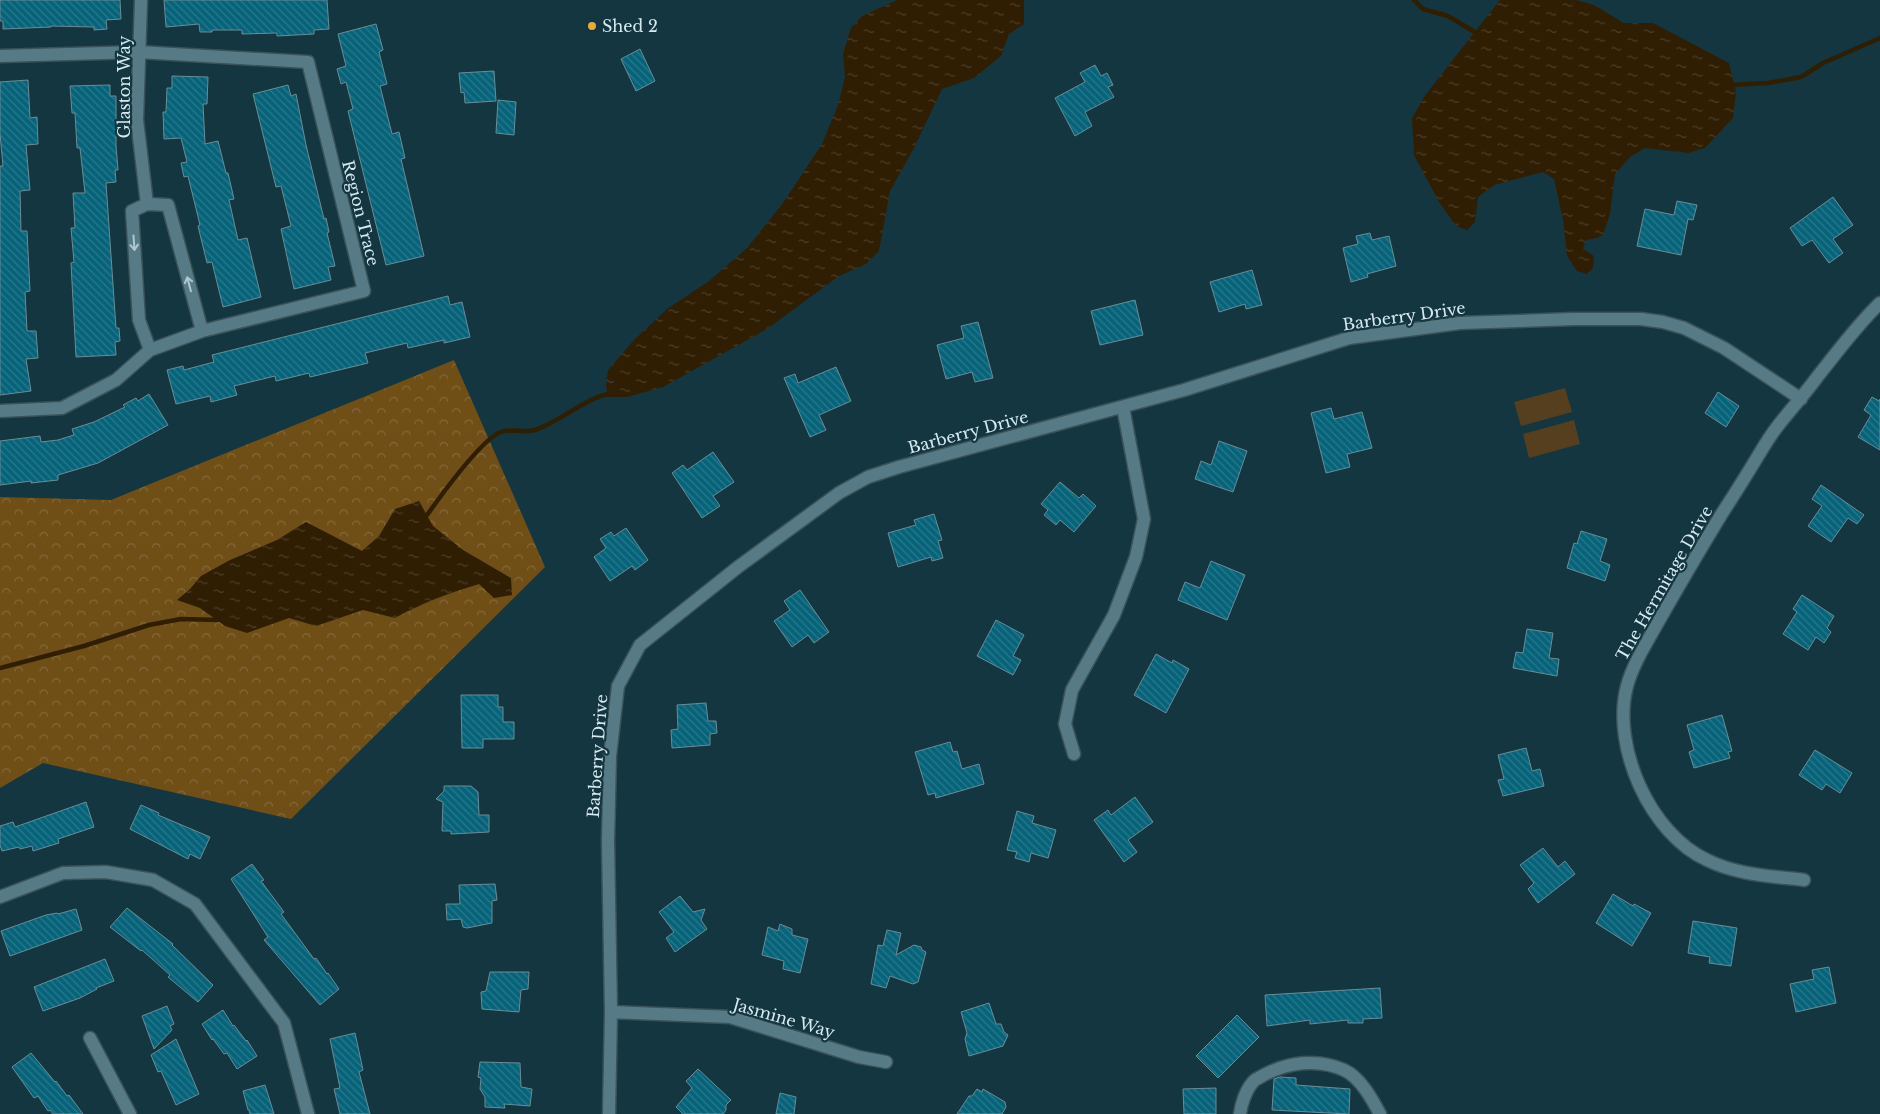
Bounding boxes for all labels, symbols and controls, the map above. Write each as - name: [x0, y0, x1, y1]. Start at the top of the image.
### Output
- place label: Shed 2: [602, 16, 658, 36]
- marker: Shed 2: [586, 20, 598, 32]
- street label: Glaston Way: [114, 35, 134, 138]
- street label: Region Trace: [338, 158, 384, 268]
- one-way arrow: [130, 235, 139, 251]
- one-way arrow: [184, 277, 193, 293]
- street label: Barberry Drive: [1341, 297, 1467, 335]
- street label: Barberry Drive: [906, 406, 1030, 458]
- street label: The Hermitage Drive: [1611, 502, 1717, 664]
- street label: Barberry Drive: [583, 694, 611, 818]
- street label: Jasmine Way: [729, 993, 838, 1042]

